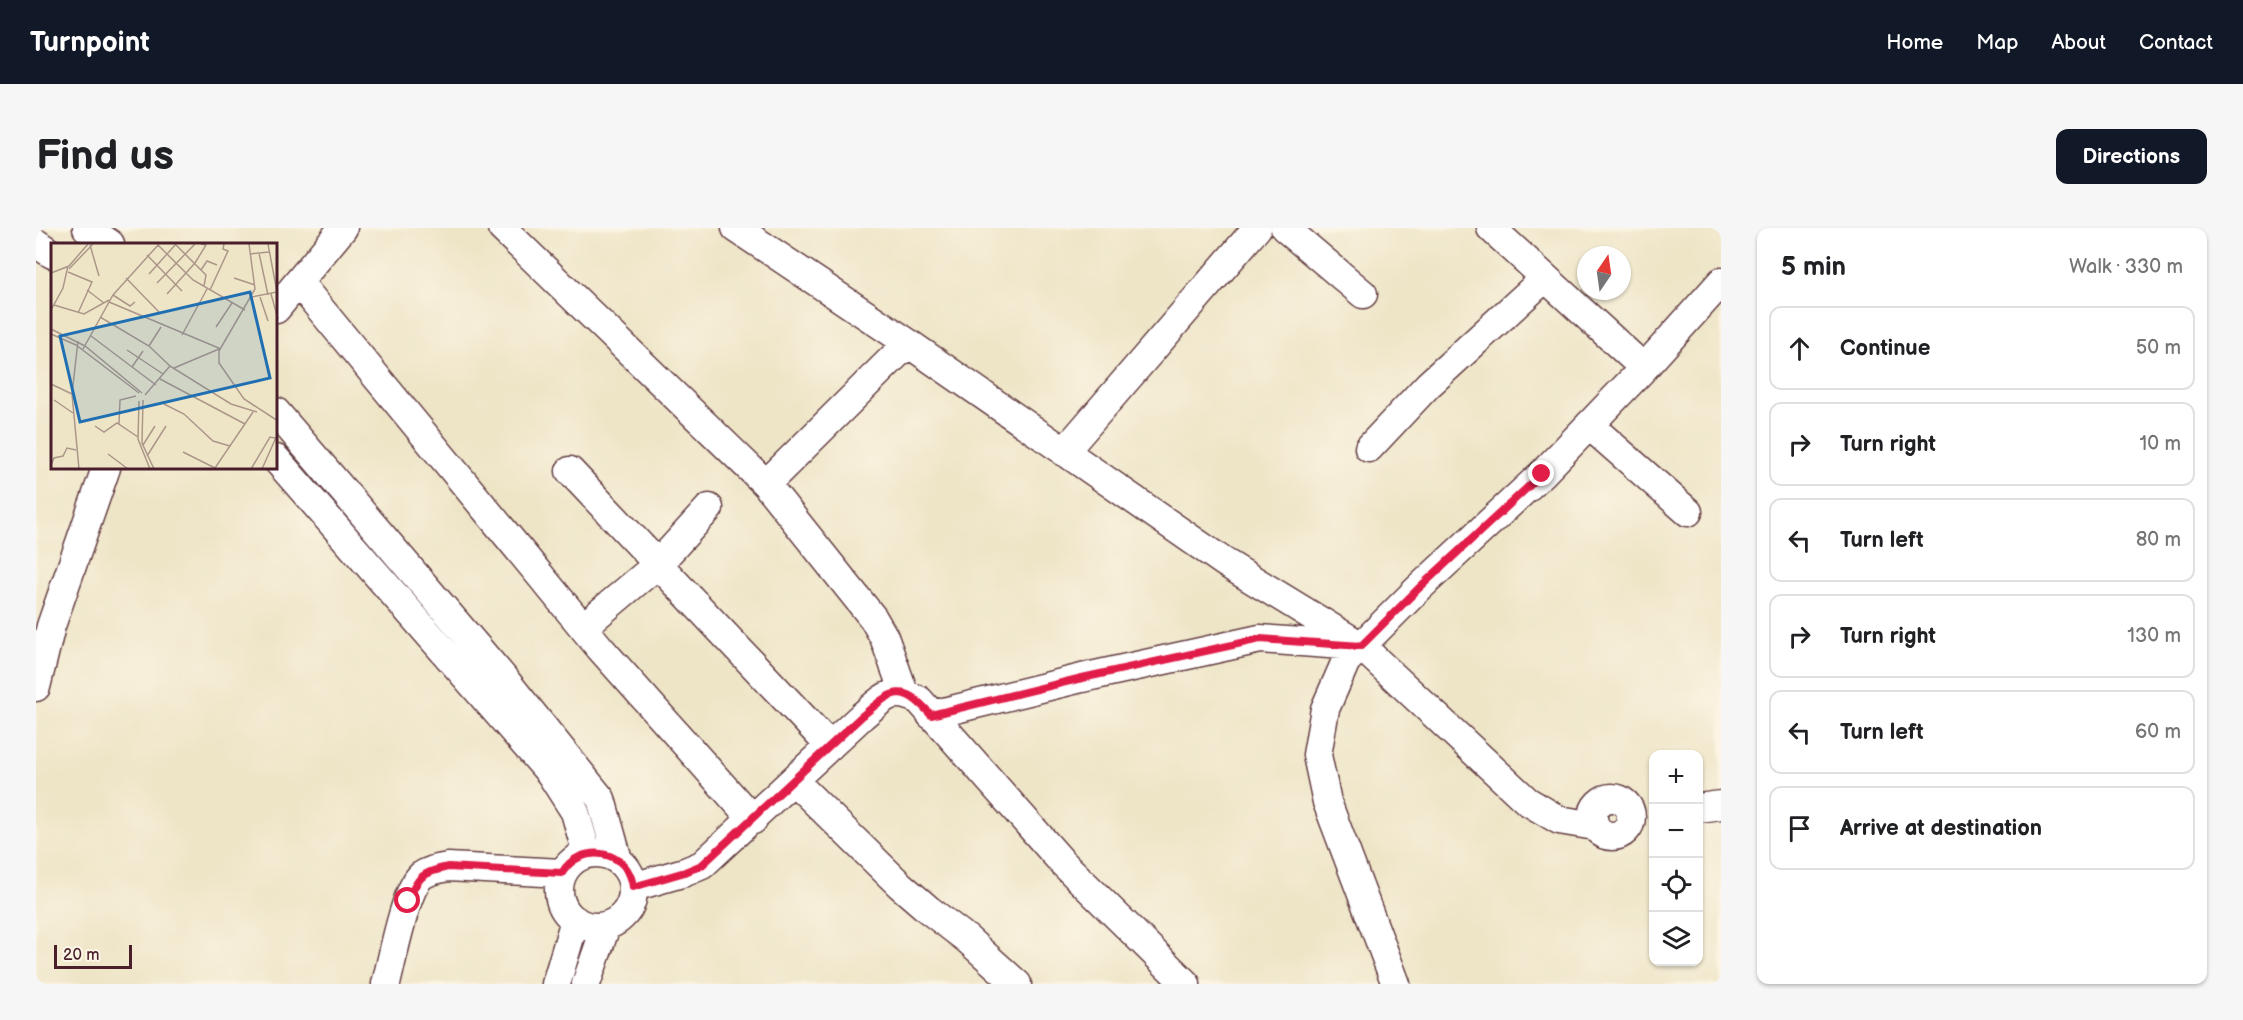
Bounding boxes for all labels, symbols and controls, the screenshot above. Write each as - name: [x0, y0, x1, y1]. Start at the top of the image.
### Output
- text: Turnpoint: [30, 26, 150, 59]
- text: Home: [1886, 30, 1943, 55]
- text: Map: [1976, 30, 2018, 55]
- text: About: [2051, 30, 2106, 55]
- text: Contact: [2139, 30, 2213, 55]
- button: Directions: [2056, 129, 2207, 184]
- text: Find us: [36, 131, 174, 182]
- inset map: [51, 243, 278, 470]
- north arrow: [1577, 246, 1631, 300]
- text: 5 min: [1781, 252, 1846, 283]
- text: Walk · 330 m: [2069, 255, 2183, 279]
- icon: ahead: [1783, 332, 1816, 365]
- text: Continue: [1840, 335, 1930, 362]
- text: 50 m: [2136, 336, 2181, 360]
- icon: right: [1783, 428, 1816, 461]
- text: Turn right: [1840, 431, 1936, 458]
- text: 10 m: [2140, 432, 2181, 456]
- route end: [1528, 460, 1554, 486]
- icon: left: [1783, 524, 1816, 557]
- text: Turn left: [1840, 527, 1924, 554]
- text: 80 m: [2136, 528, 2181, 552]
- icon: right: [1783, 620, 1816, 653]
- text: Turn right: [1840, 623, 1936, 650]
- text: 130 m: [2127, 624, 2181, 648]
- icon: left: [1783, 716, 1816, 749]
- text: Turn left: [1840, 719, 1924, 746]
- text: 60 m: [2135, 720, 2181, 744]
- map controls: [1649, 750, 1703, 966]
- button: +: [1649, 750, 1703, 804]
- button: −: [1649, 804, 1703, 858]
- icon: arrive: [1783, 812, 1816, 845]
- text: Arrive at destination: [1840, 815, 2042, 842]
- button: locate: [1649, 858, 1703, 912]
- route start: [394, 887, 420, 913]
- button: layers: [1649, 912, 1703, 966]
- scale bar: [54, 942, 132, 970]
- text: 20 m: [63, 946, 99, 965]

